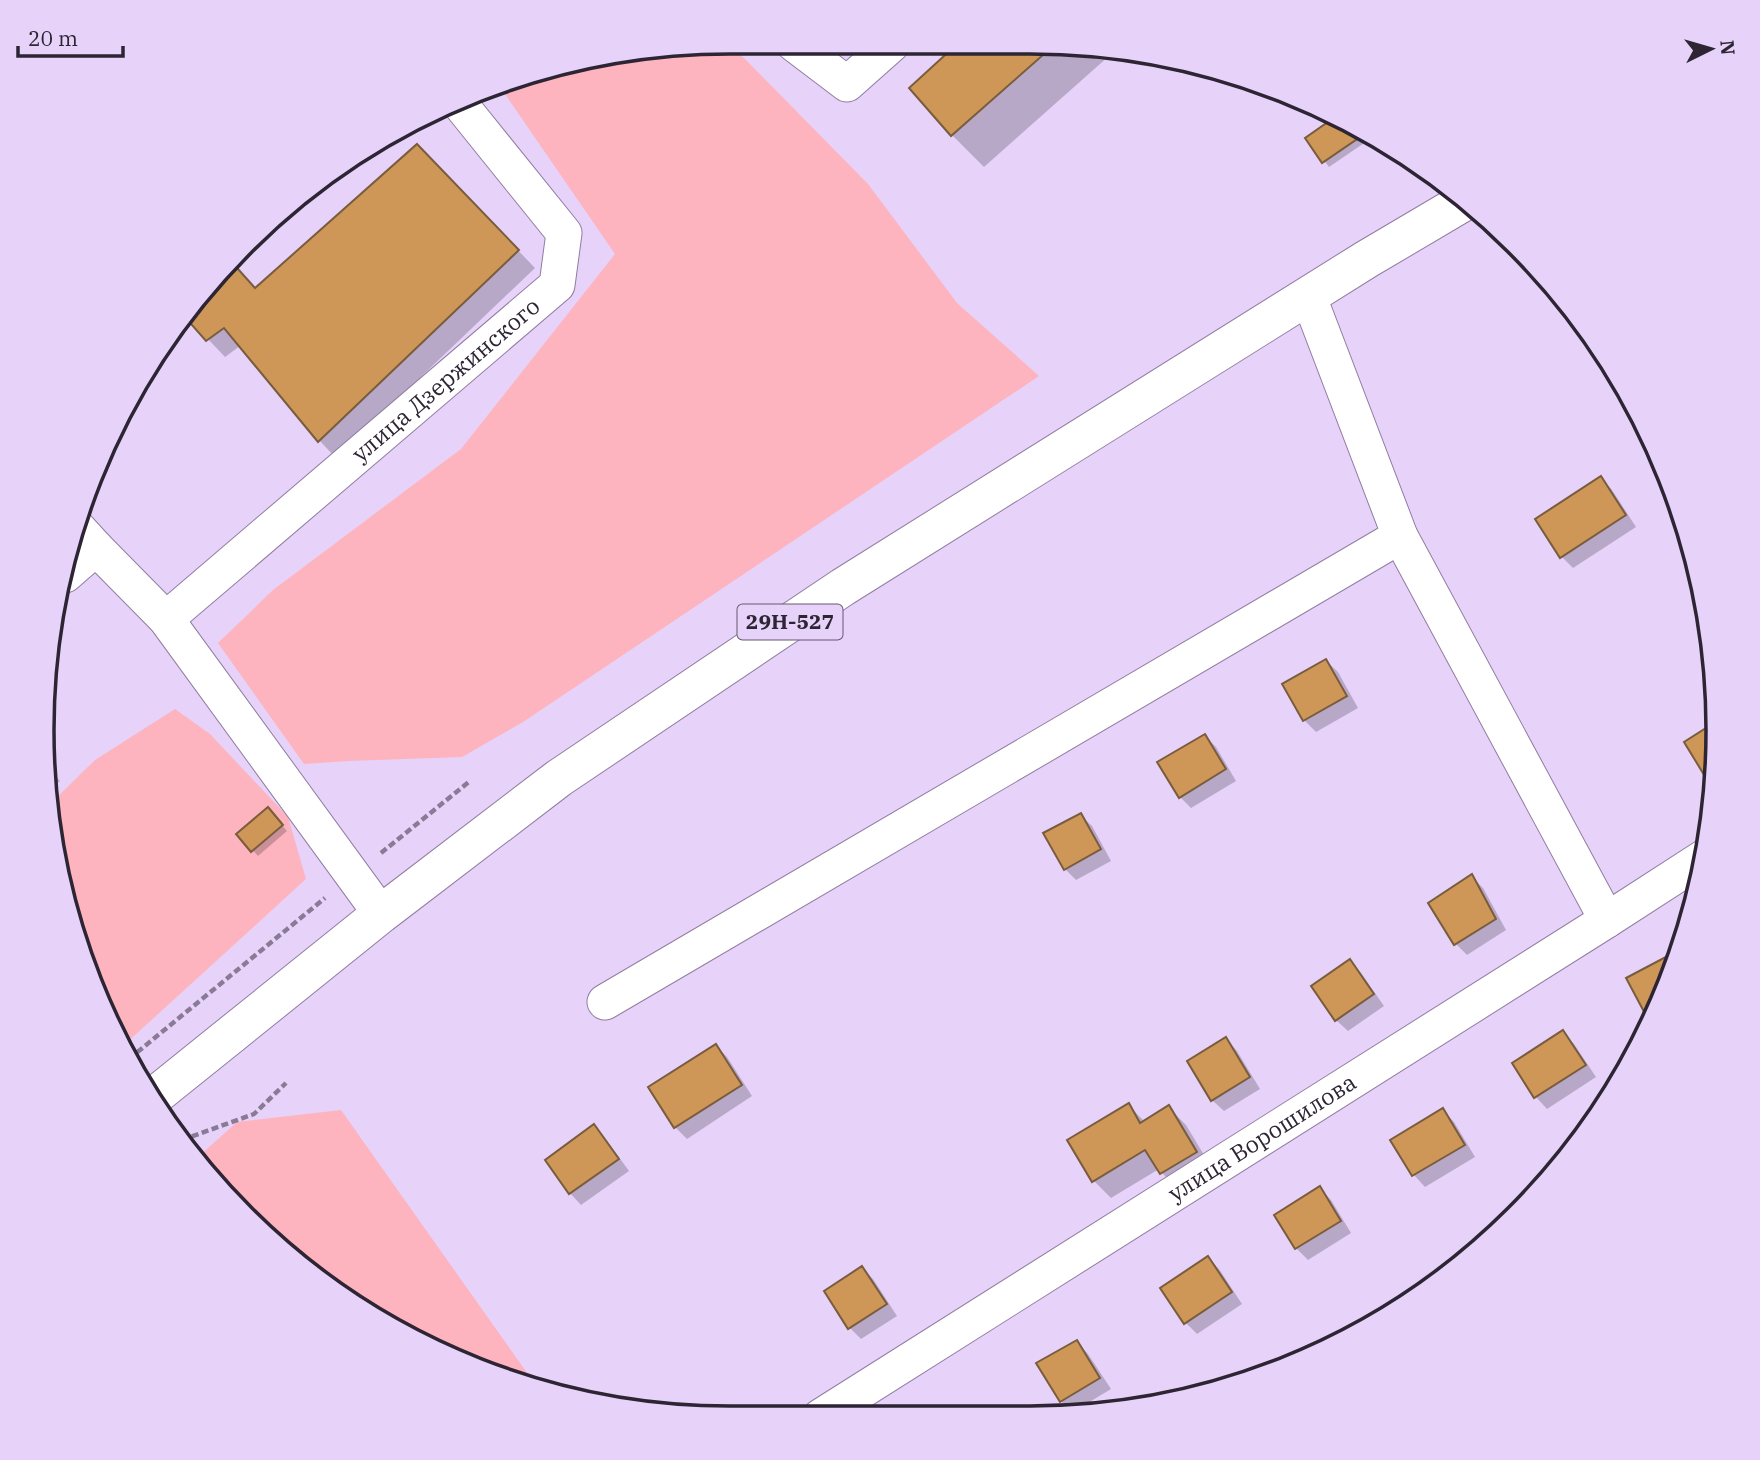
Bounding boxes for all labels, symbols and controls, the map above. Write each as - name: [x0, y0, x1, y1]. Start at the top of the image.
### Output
- scale bar: [18, 14, 122, 58]
- north arrow: [1676, 14, 1746, 84]
- text: 20 m: [28, 24, 78, 52]
- text: N: [1715, 39, 1741, 56]
- street label: улица Дзержинского: [345, 291, 545, 468]
- road number: 29Н-527: [738, 604, 842, 640]
- street label: улица Ворошилова: [1162, 1066, 1361, 1207]

